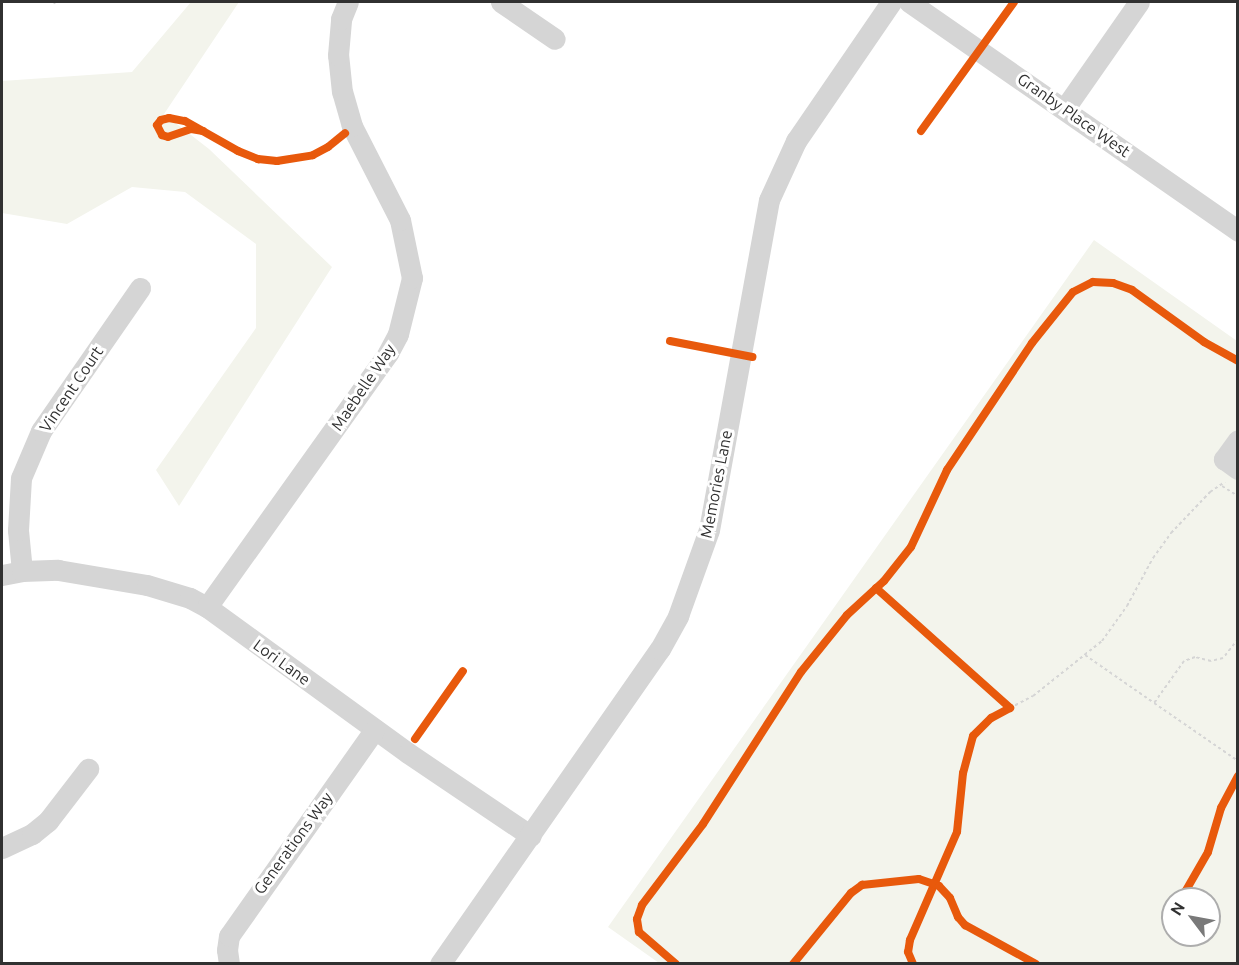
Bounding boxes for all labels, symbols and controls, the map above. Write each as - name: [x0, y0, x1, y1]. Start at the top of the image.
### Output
- street label: Granby Place West: [1014, 69, 1134, 161]
- street label: Maebelle Way: [327, 340, 399, 434]
- street label: Vincent Court: [35, 342, 107, 436]
- street label: Memories Lane: [696, 428, 736, 540]
- street label: Lori Lane: [250, 635, 314, 689]
- street label: Generations Way: [250, 788, 336, 898]
- north arrow: [1161, 887, 1221, 947]
- text: N: [1167, 899, 1188, 918]

